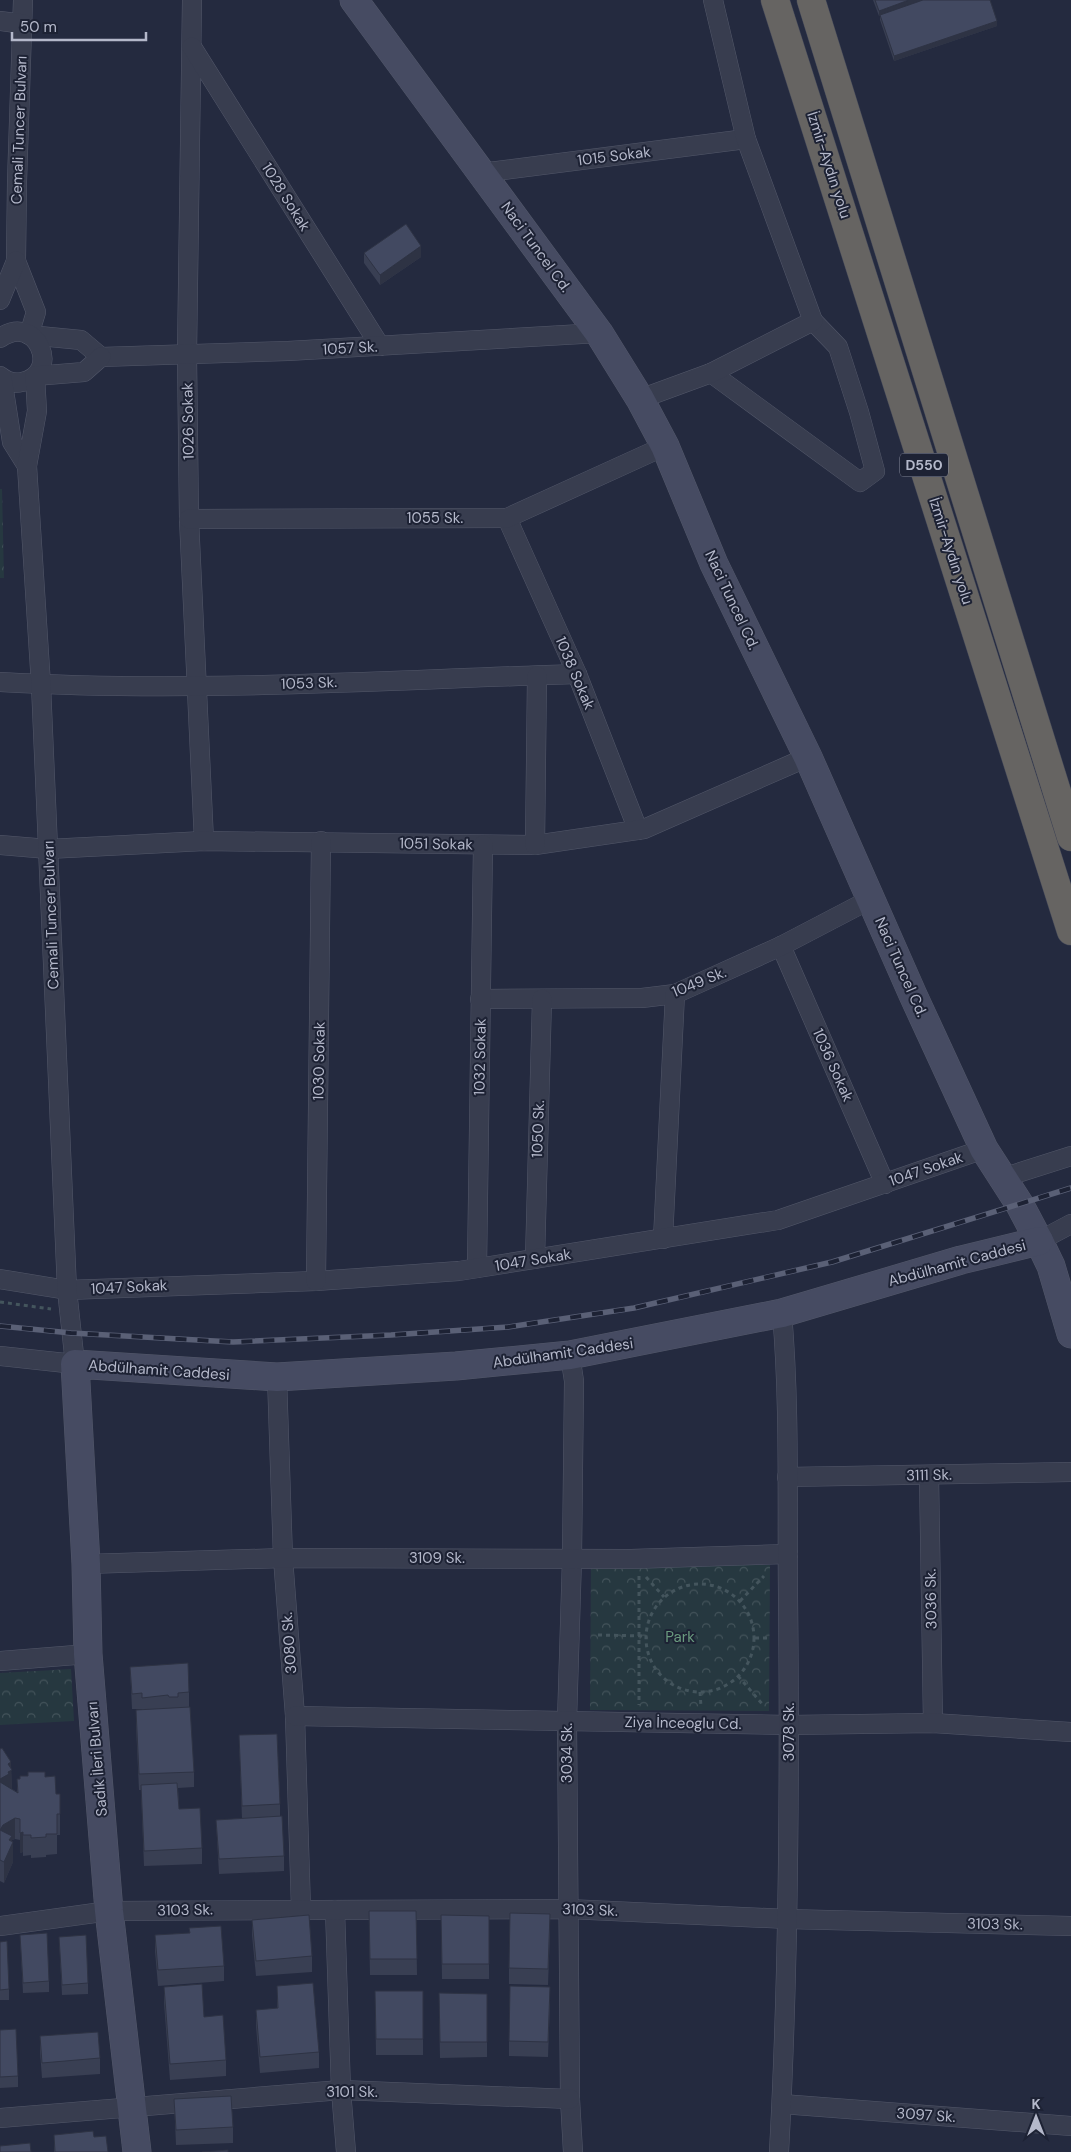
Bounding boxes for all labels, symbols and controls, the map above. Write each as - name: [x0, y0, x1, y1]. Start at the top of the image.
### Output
- scale bar: [12, 10, 146, 42]
- text: 50 m: [20, 17, 57, 37]
- street label: Cemali Tuncer Bulvarı: [6, 55, 32, 205]
- street label: İzmir-Aydın yolu: [802, 109, 856, 221]
- street label: 1015 Sokak: [576, 142, 652, 170]
- street label: 1028 Sokak: [257, 159, 315, 235]
- street label: Naci Tuncel Cd.: [496, 198, 576, 296]
- street label: 1057 Sk.: [322, 337, 378, 359]
- street label: 1026 Sokak: [177, 382, 199, 460]
- road number: D550: [900, 454, 948, 476]
- street label: İzmir-Aydın yolu: [924, 495, 978, 607]
- street label: 1055 Sk.: [407, 508, 463, 528]
- street label: Naci Tuncel Cd.: [700, 547, 764, 653]
- street label: 1038 Sokak: [551, 633, 600, 713]
- street label: 1053 Sk.: [281, 672, 337, 694]
- street label: 1051 Sokak: [399, 833, 473, 855]
- street label: Cemali Tuncer Bulvarı: [38, 840, 64, 990]
- street label: Naci Tuncel Cd.: [870, 914, 932, 1020]
- street label: 1049 Sk.: [669, 962, 729, 1002]
- street label: 1032 Sokak: [469, 1018, 491, 1096]
- street label: 1030 Sokak: [308, 1021, 330, 1101]
- street label: 1036 Sokak: [808, 1025, 858, 1105]
- street label: 1050 Sk.: [527, 1100, 549, 1158]
- street label: 1047 Sokak: [886, 1147, 966, 1191]
- street label: Abdülhamit Caddesi: [886, 1235, 1028, 1291]
- street label: 1047 Sokak: [493, 1244, 573, 1276]
- street label: 1047 Sokak: [90, 1275, 168, 1299]
- street label: Abdülhamit Caddesi: [491, 1333, 635, 1373]
- street label: Abdülhamit Caddesi: [88, 1355, 230, 1385]
- street label: 3111 Sk.: [906, 1465, 952, 1485]
- street label: 3109 Sk.: [409, 1548, 465, 1568]
- street label: 3036 Sk.: [920, 1568, 942, 1629]
- street label: 3080 Sk.: [277, 1611, 301, 1674]
- park label: Park: [665, 1627, 695, 1647]
- street label: Sadık İleri Bulvarı: [82, 1701, 112, 1817]
- street label: 3078 Sk.: [779, 1702, 799, 1762]
- street label: Ziya İnceoglu Cd.: [624, 1712, 742, 1734]
- street label: 3034 Sk.: [557, 1723, 577, 1783]
- street label: 3103 Sk.: [562, 1899, 618, 1921]
- street label: 3103 Sk.: [157, 1900, 213, 1920]
- street label: 3103 Sk.: [967, 1914, 1023, 1934]
- street label: 3101 Sk.: [326, 2082, 378, 2102]
- north arrow: [1011, 2092, 1061, 2142]
- text: K: [1031, 2095, 1041, 2113]
- street label: 3097 Sk.: [896, 2103, 956, 2127]

